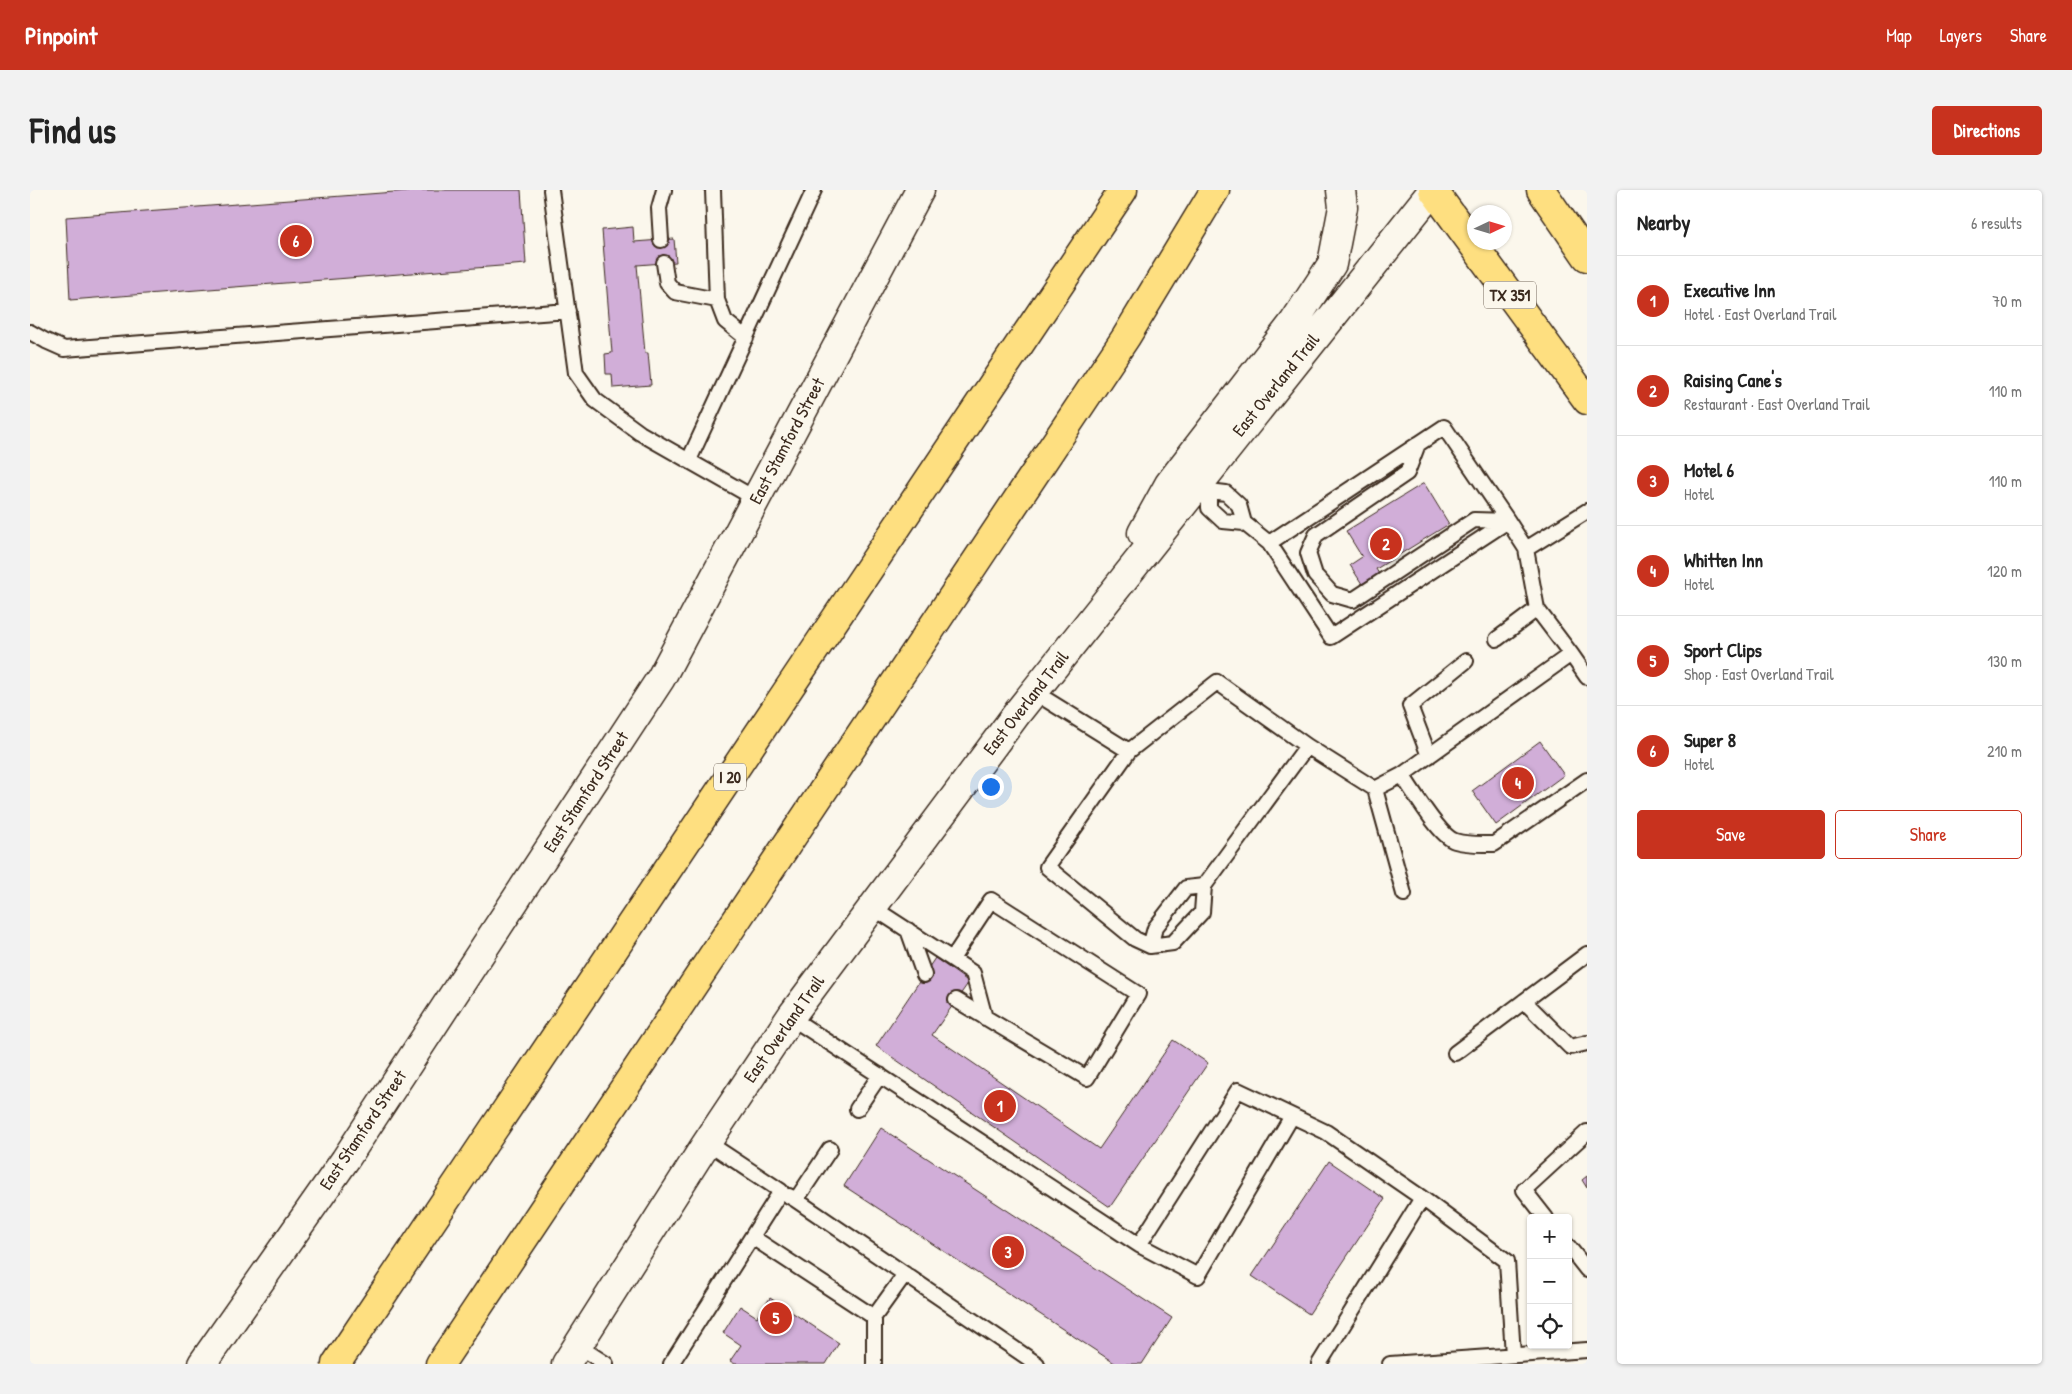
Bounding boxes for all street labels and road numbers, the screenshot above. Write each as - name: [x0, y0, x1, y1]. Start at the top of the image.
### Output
- road number: TX 351: [1484, 282, 1536, 308]
- street label: East Overland Trail: [1226, 328, 1325, 441]
- street label: East Stamford Street: [743, 372, 831, 508]
- street label: East Overland Trail: [977, 645, 1074, 760]
- street label: East Stamford Street: [537, 726, 635, 857]
- road number: I 20: [714, 764, 746, 790]
- street label: East Overland Trail: [737, 970, 830, 1087]
- street label: East Stamford Street: [313, 1064, 412, 1195]

